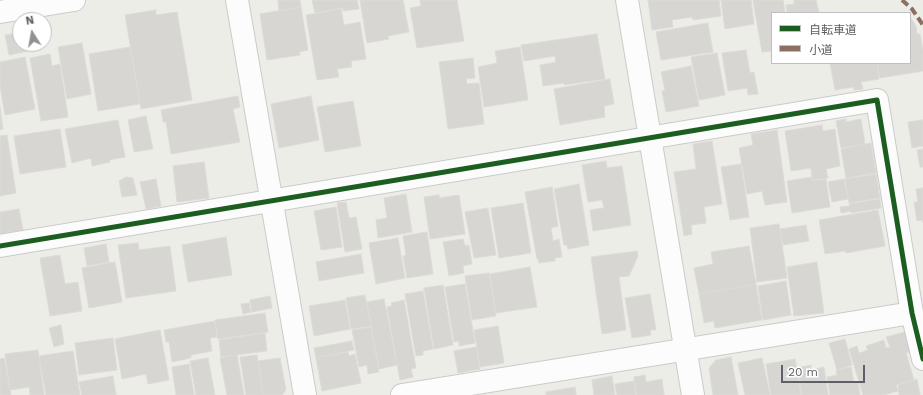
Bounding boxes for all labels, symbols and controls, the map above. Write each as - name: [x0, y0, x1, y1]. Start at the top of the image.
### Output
- north arrow: [12, 12, 52, 52]
- legend: [771, 12, 911, 64]
- text: N: [25, 14, 35, 28]
- text: 自転車道: [809, 23, 857, 37]
- text: 小道: [809, 43, 833, 57]
- scale bar: [783, 357, 867, 383]
- text: 20 m: [788, 365, 818, 379]

